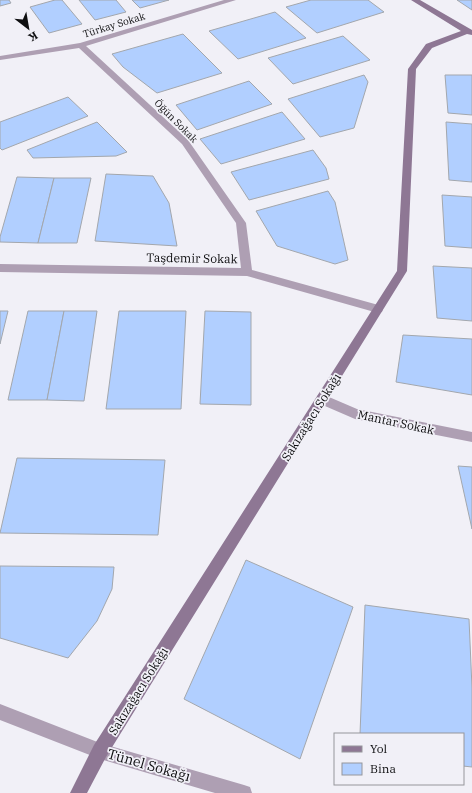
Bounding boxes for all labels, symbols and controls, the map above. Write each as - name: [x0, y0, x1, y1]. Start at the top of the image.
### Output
- north arrow: [8, 8, 48, 48]
- street label: Türkay Sokak: [81, 9, 147, 41]
- text: K: [25, 28, 40, 45]
- street label: Öğün Sokak: [152, 97, 201, 146]
- street label: Taşdemir Sokak: [146, 250, 238, 266]
- street label: Sakızağacı Sokağı: [278, 370, 344, 464]
- street label: Mantar Sokak: [356, 407, 436, 437]
- street label: Sakızağacı Sokağı: [105, 644, 171, 738]
- legend: [334, 733, 464, 785]
- text: Yol: [370, 741, 388, 756]
- street label: Tünel Sokağı: [105, 745, 193, 785]
- text: Bina: [370, 761, 396, 776]

